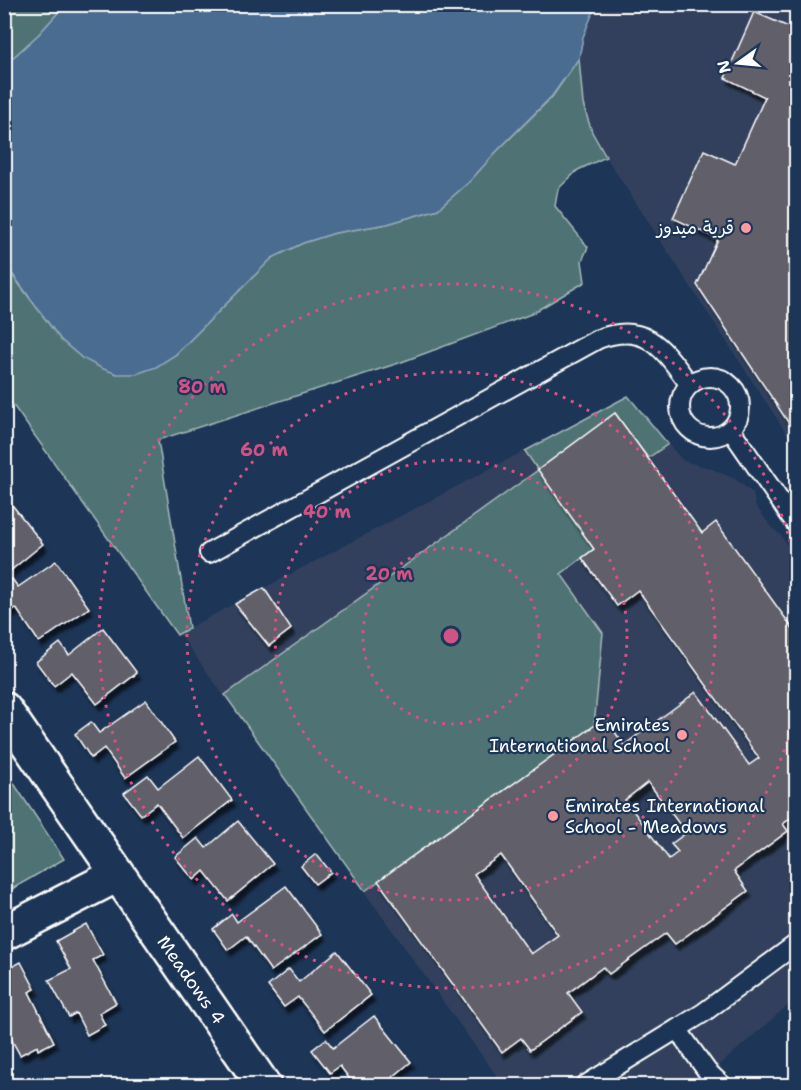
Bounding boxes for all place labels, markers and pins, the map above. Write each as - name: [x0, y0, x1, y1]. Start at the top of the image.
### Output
- place label: قرية ميدوز: [655, 216, 734, 240]
- marker: قرية ميدوز: [739, 221, 753, 235]
- centre of rings: [441, 626, 461, 646]
- place label: Emirates International School: [489, 713, 671, 758]
- marker: Emirates International School: [675, 728, 689, 742]
- place label: Emirates International School - Meadows: [565, 794, 765, 839]
- marker: Emirates International School - Meadows: [546, 809, 560, 823]

